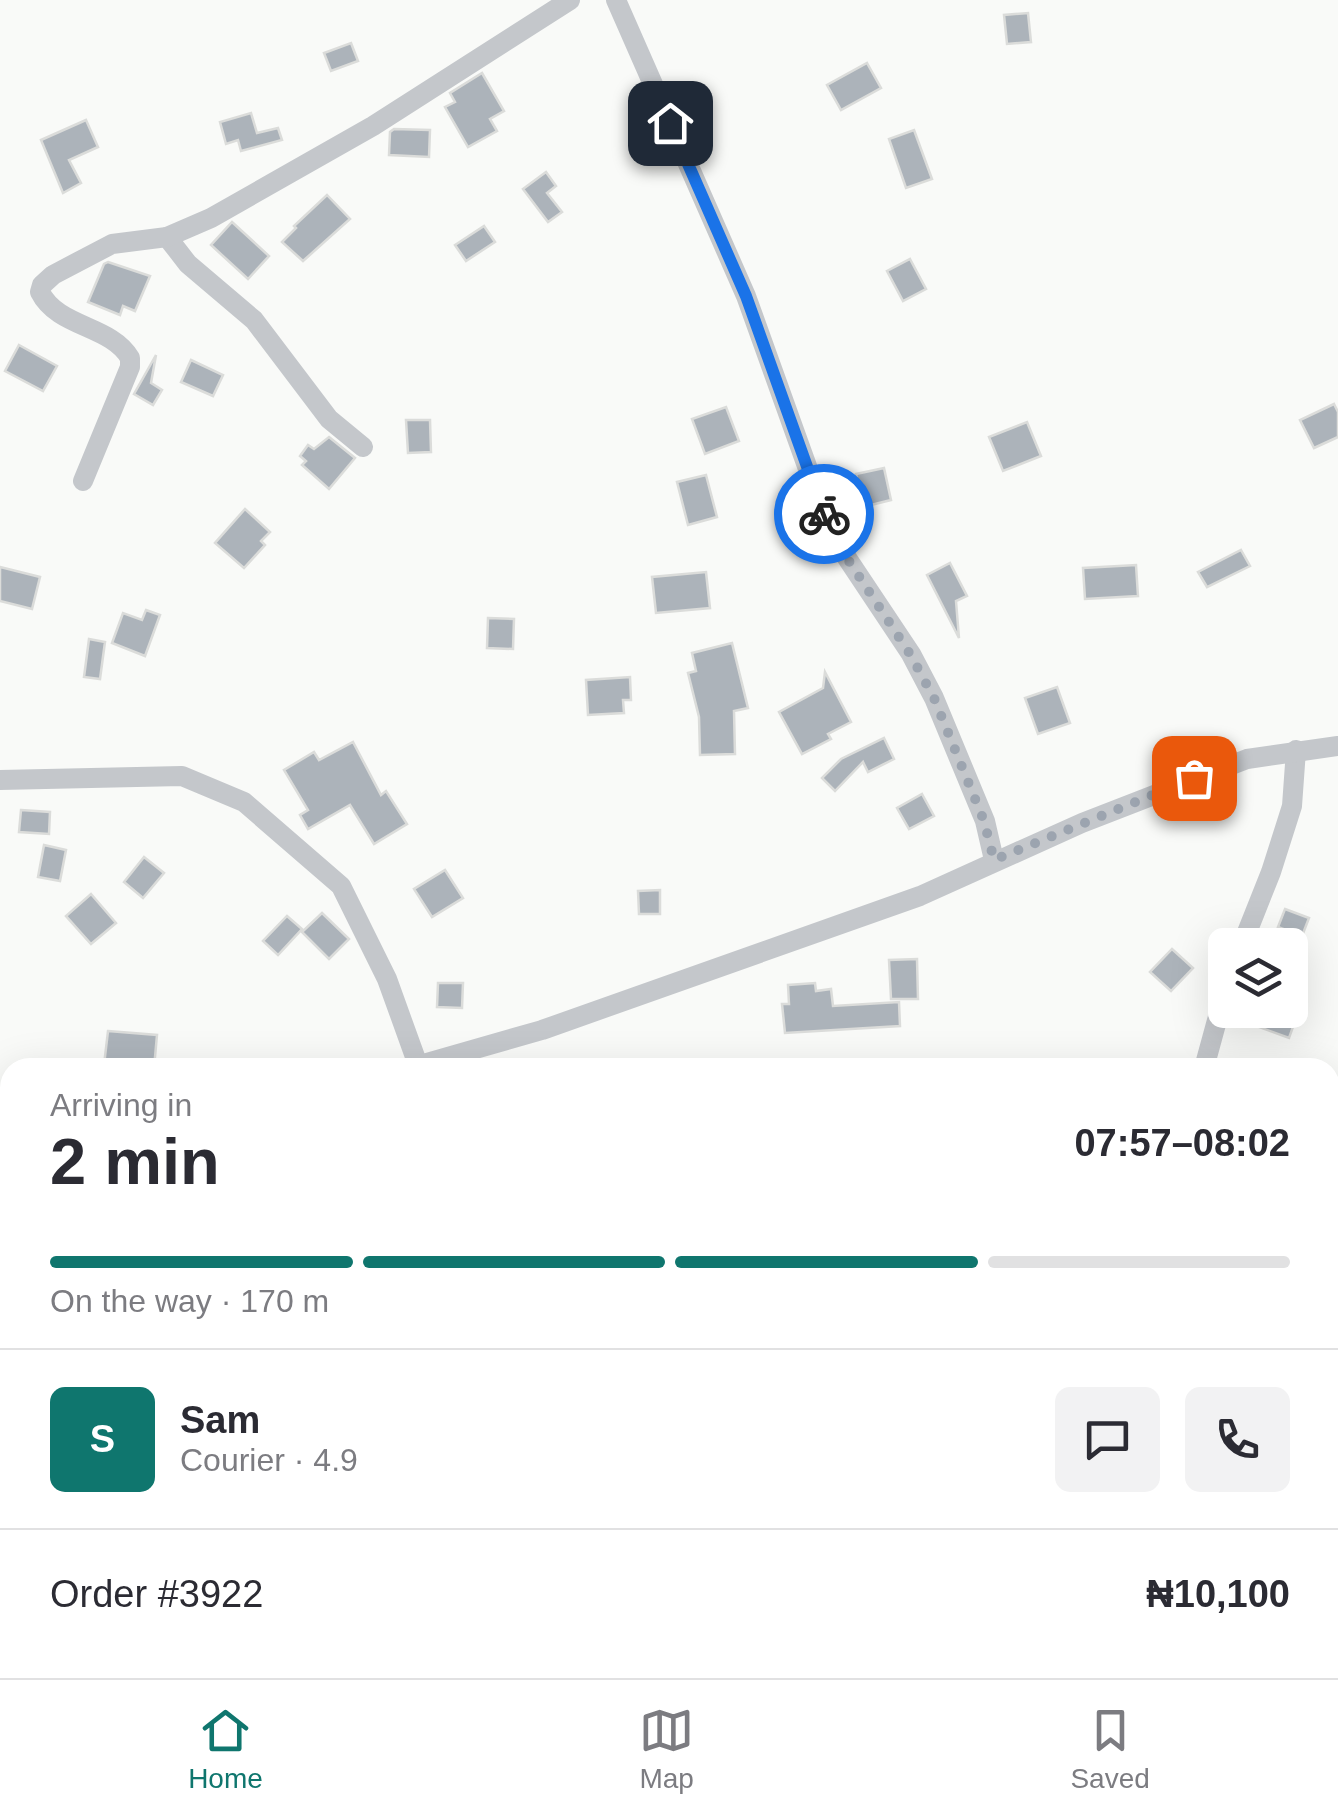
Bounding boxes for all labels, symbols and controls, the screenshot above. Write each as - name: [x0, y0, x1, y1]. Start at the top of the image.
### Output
- pin: [628, 81, 713, 166]
- icon: home: [643, 96, 698, 151]
- courier: [774, 464, 874, 564]
- icon: bike: [797, 487, 852, 542]
- pin: [1152, 736, 1237, 821]
- icon: bag: [1167, 751, 1222, 806]
- map controls: [1208, 928, 1308, 1028]
- button: layers: [1208, 928, 1308, 1028]
- text: Arriving in: [50, 1087, 192, 1123]
- text: 07:57–08:02: [1074, 1122, 1290, 1164]
- text: 2 min: [50, 1125, 220, 1198]
- text: On the way · 170 m: [50, 1283, 329, 1319]
- button: chat: [1055, 1387, 1160, 1492]
- button: phone: [1185, 1387, 1290, 1492]
- text: Sam: [180, 1399, 260, 1441]
- text: S: [90, 1418, 115, 1460]
- text: Courier · 4.9: [180, 1442, 358, 1478]
- text: Order #3922: [50, 1573, 263, 1615]
- text: ₦10,100: [1146, 1573, 1290, 1615]
- tab: Home: [188, 1703, 263, 1795]
- tab: Map: [639, 1703, 694, 1795]
- tab: Saved: [1070, 1703, 1150, 1795]

